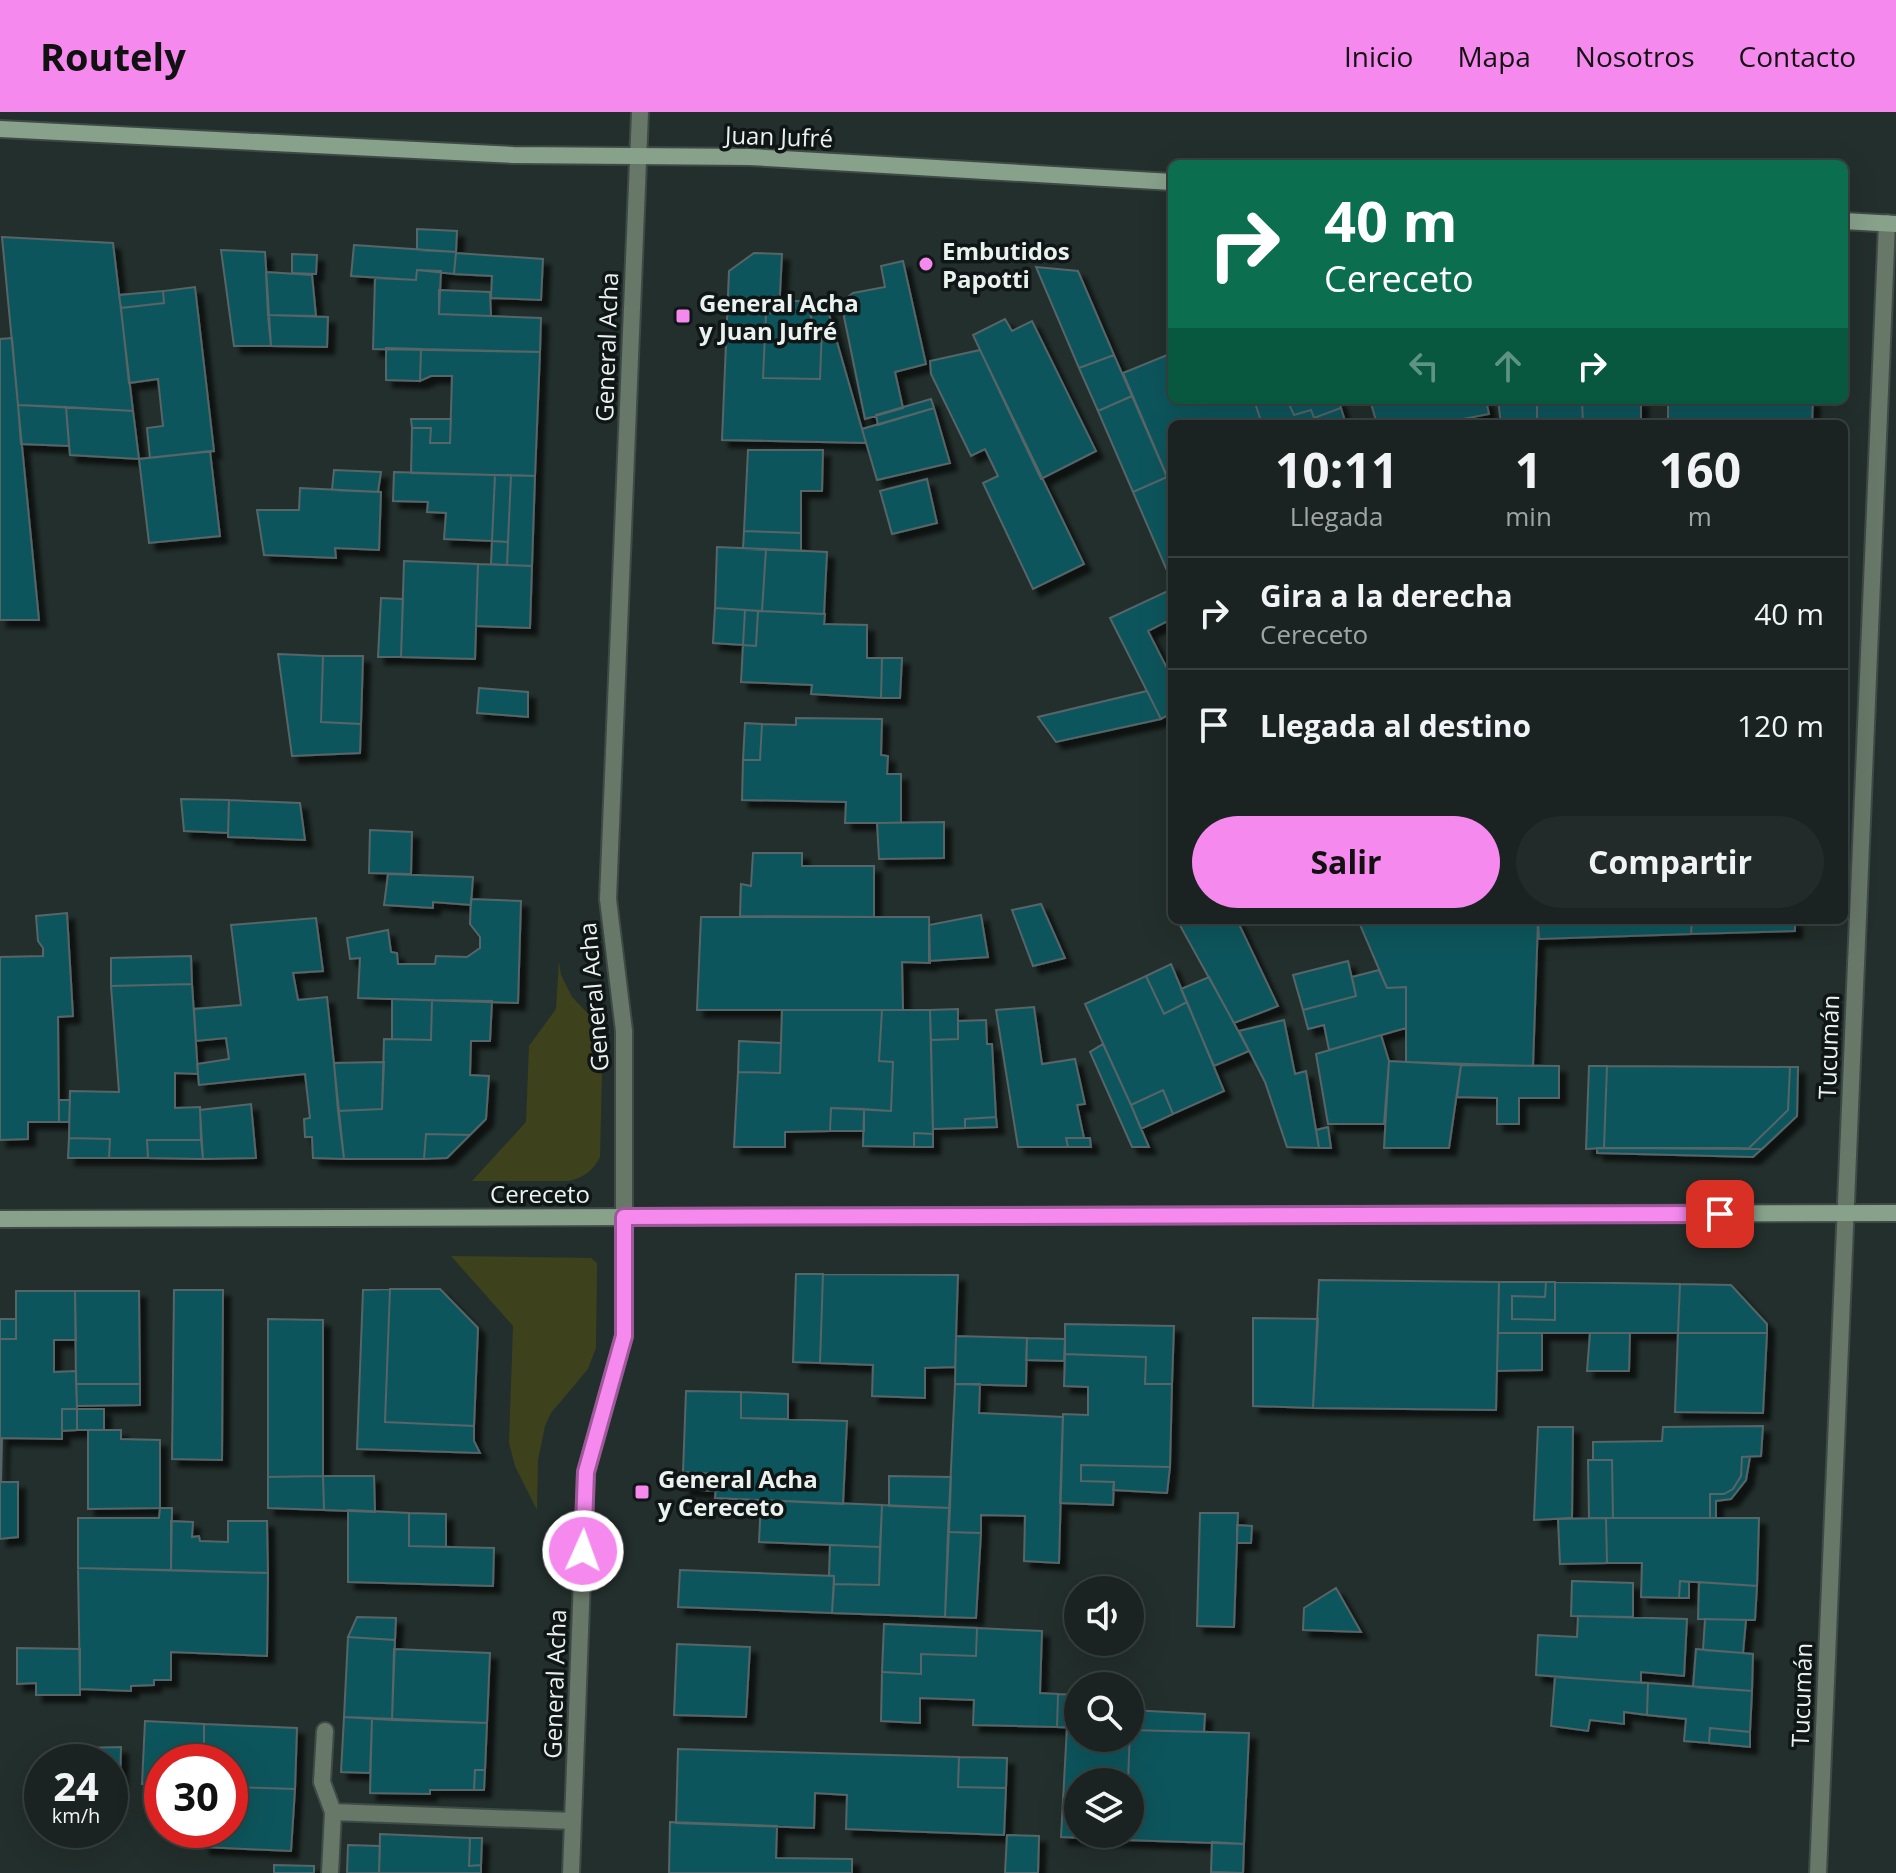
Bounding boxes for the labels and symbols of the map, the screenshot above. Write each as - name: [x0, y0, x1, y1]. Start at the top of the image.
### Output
- street label: Juan Jufré: [722, 118, 834, 154]
- place label: Embutidos Papotti: [942, 234, 1070, 295]
- marker: Embutidos Papotti: [917, 255, 935, 273]
- street label: General Acha: [587, 272, 625, 422]
- place label: General Acha y Juan Jufré: [699, 286, 859, 347]
- marker: General Acha y Juan Jufré: [674, 307, 692, 325]
- street label: General Acha: [570, 921, 616, 1073]
- street label: Tucumán: [1810, 994, 1846, 1100]
- street label: Cereceto: [490, 1177, 590, 1210]
- pin: [1686, 1180, 1754, 1248]
- place label: General Acha y Cereceto: [658, 1462, 818, 1523]
- marker: General Acha y Cereceto: [633, 1483, 651, 1501]
- position arrow: [541, 1509, 625, 1593]
- street label: General Acha: [535, 1609, 573, 1759]
- street label: Tucumán: [1783, 1642, 1819, 1748]
- speed limit sign: 30: [144, 1744, 248, 1848]

